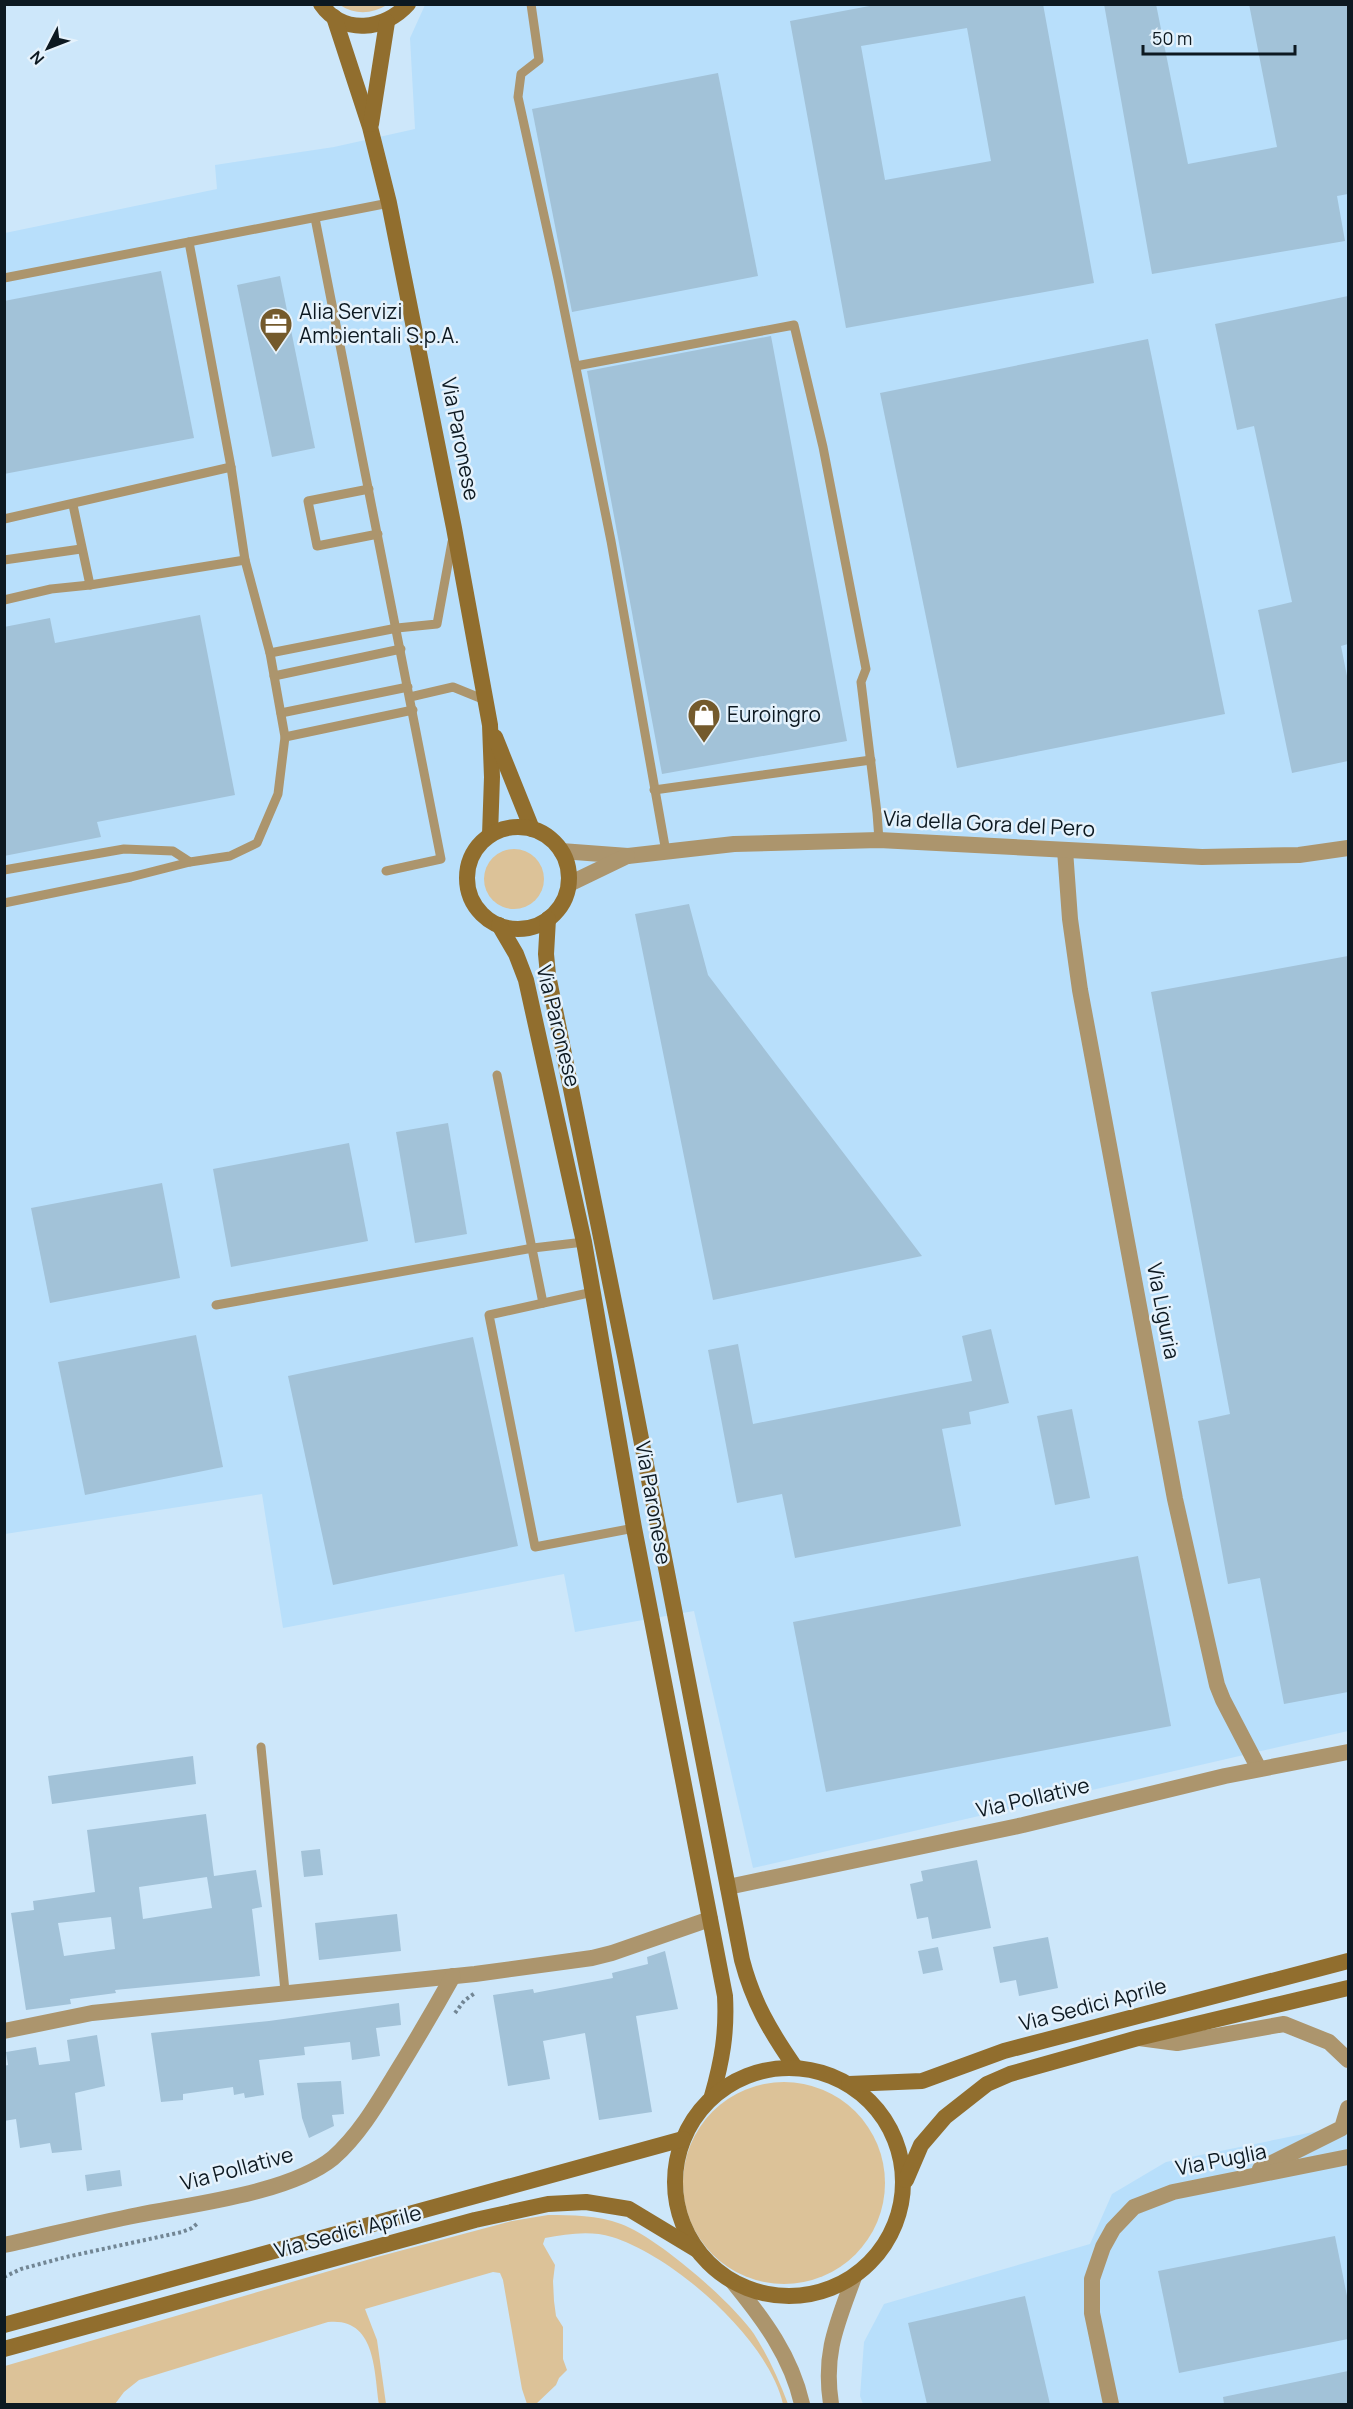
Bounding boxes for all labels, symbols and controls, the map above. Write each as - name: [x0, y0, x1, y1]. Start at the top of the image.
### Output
- north arrow: [18, 18, 78, 78]
- scale bar: [1143, 18, 1294, 56]
- text: 50 m: [1152, 26, 1192, 50]
- text: N: [25, 46, 49, 70]
- place label: Alia Servizi Ambientali S.p.A.: [299, 297, 460, 349]
- office icon: Alia Servizi Ambientali S.p.A.: [258, 306, 294, 353]
- street label: Via Paronese: [435, 375, 487, 503]
- shop icon: Euroingro: [686, 697, 722, 744]
- place label: Euroingro: [727, 700, 821, 728]
- street label: Via della Gora del Pero: [882, 803, 1096, 843]
- street label: Via Paronese: [530, 962, 588, 1090]
- street label: Via Liguria: [1141, 1260, 1187, 1361]
- street label: Via Paronese: [629, 1439, 679, 1567]
- street label: Via Pollative: [973, 1770, 1092, 1824]
- street label: Via Sedici Aprile: [1016, 1971, 1169, 2037]
- street label: Via Puglia: [1173, 2136, 1269, 2182]
- street label: Via Pollative: [177, 2140, 296, 2196]
- street label: Via Sedici Aprile: [271, 2198, 424, 2264]

